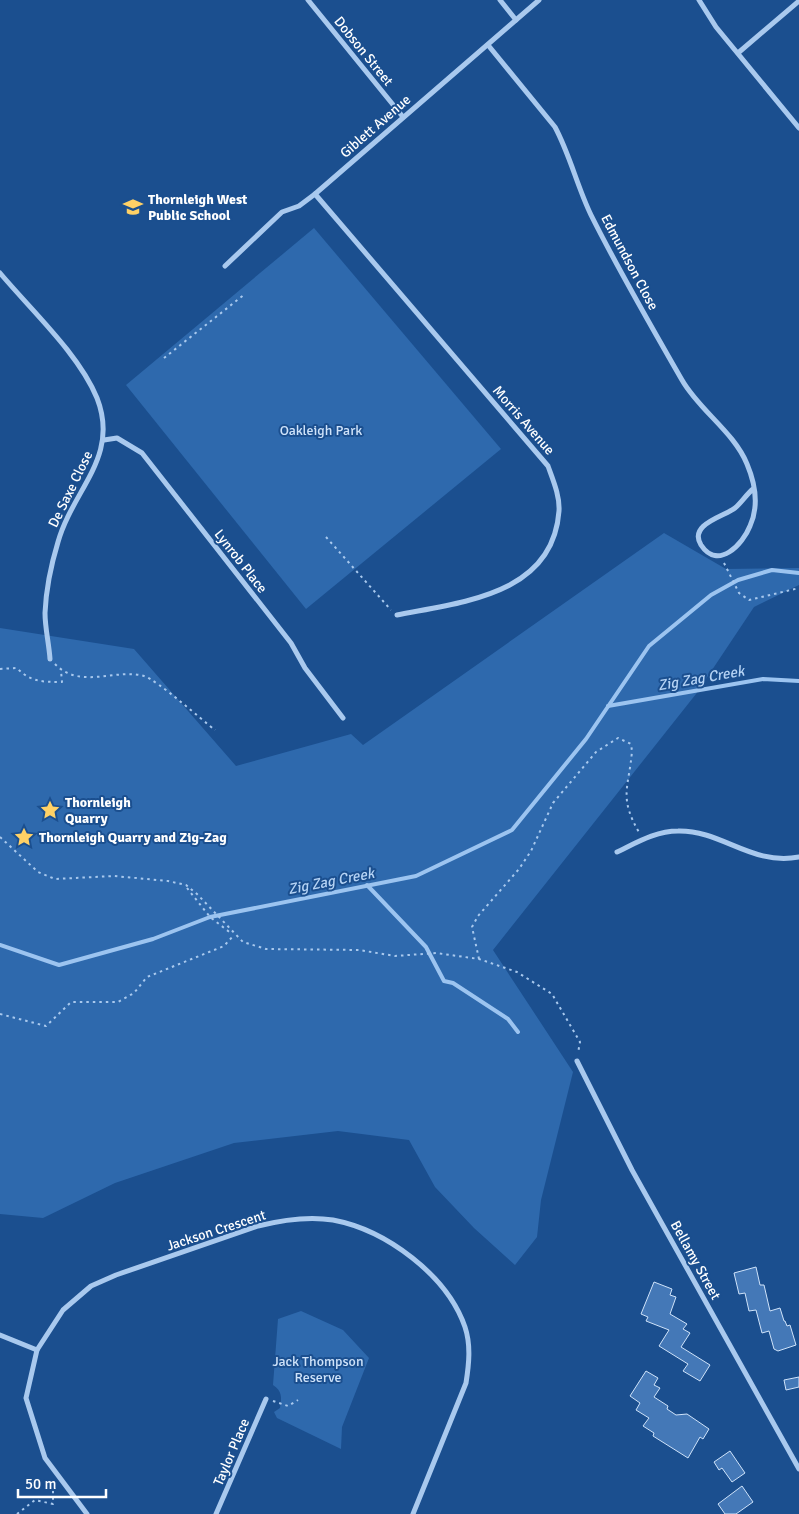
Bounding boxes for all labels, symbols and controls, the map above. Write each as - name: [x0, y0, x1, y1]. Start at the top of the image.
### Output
- street label: Dobson Street: [330, 13, 397, 90]
- street label: Giblett Avenue: [337, 91, 414, 162]
- place label: Thornleigh West Public School: [148, 191, 248, 224]
- school or university icon: Thornleigh West Public School: [122, 196, 144, 218]
- street label: Edmundson Close: [597, 211, 662, 313]
- street label: Morris Avenue: [489, 382, 558, 458]
- park label: Oakleigh Park: [280, 422, 362, 439]
- street label: De Saxe Close: [45, 448, 96, 530]
- street label: Lynrob Place: [210, 526, 271, 597]
- water label: Zig Zag Creek: [656, 661, 747, 694]
- place label: Thornleigh Quarry: [65, 794, 131, 827]
- place icon: Thornleigh Quarry: [39, 799, 61, 821]
- place icon: Thornleigh Quarry and Zig-Zag: [13, 826, 35, 848]
- place label: Thornleigh Quarry and Zig-Zag: [39, 829, 227, 846]
- water label: Zig Zag Creek: [286, 864, 377, 898]
- street label: Jackson Crescent: [164, 1206, 268, 1255]
- street label: Bellamy Street: [667, 1218, 724, 1303]
- park label: Jack Thompson Reserve: [272, 1353, 364, 1386]
- street label: Taylor Place: [210, 1416, 253, 1488]
- scale bar: [18, 1466, 105, 1498]
- text: 50 m: [25, 1475, 56, 1493]

